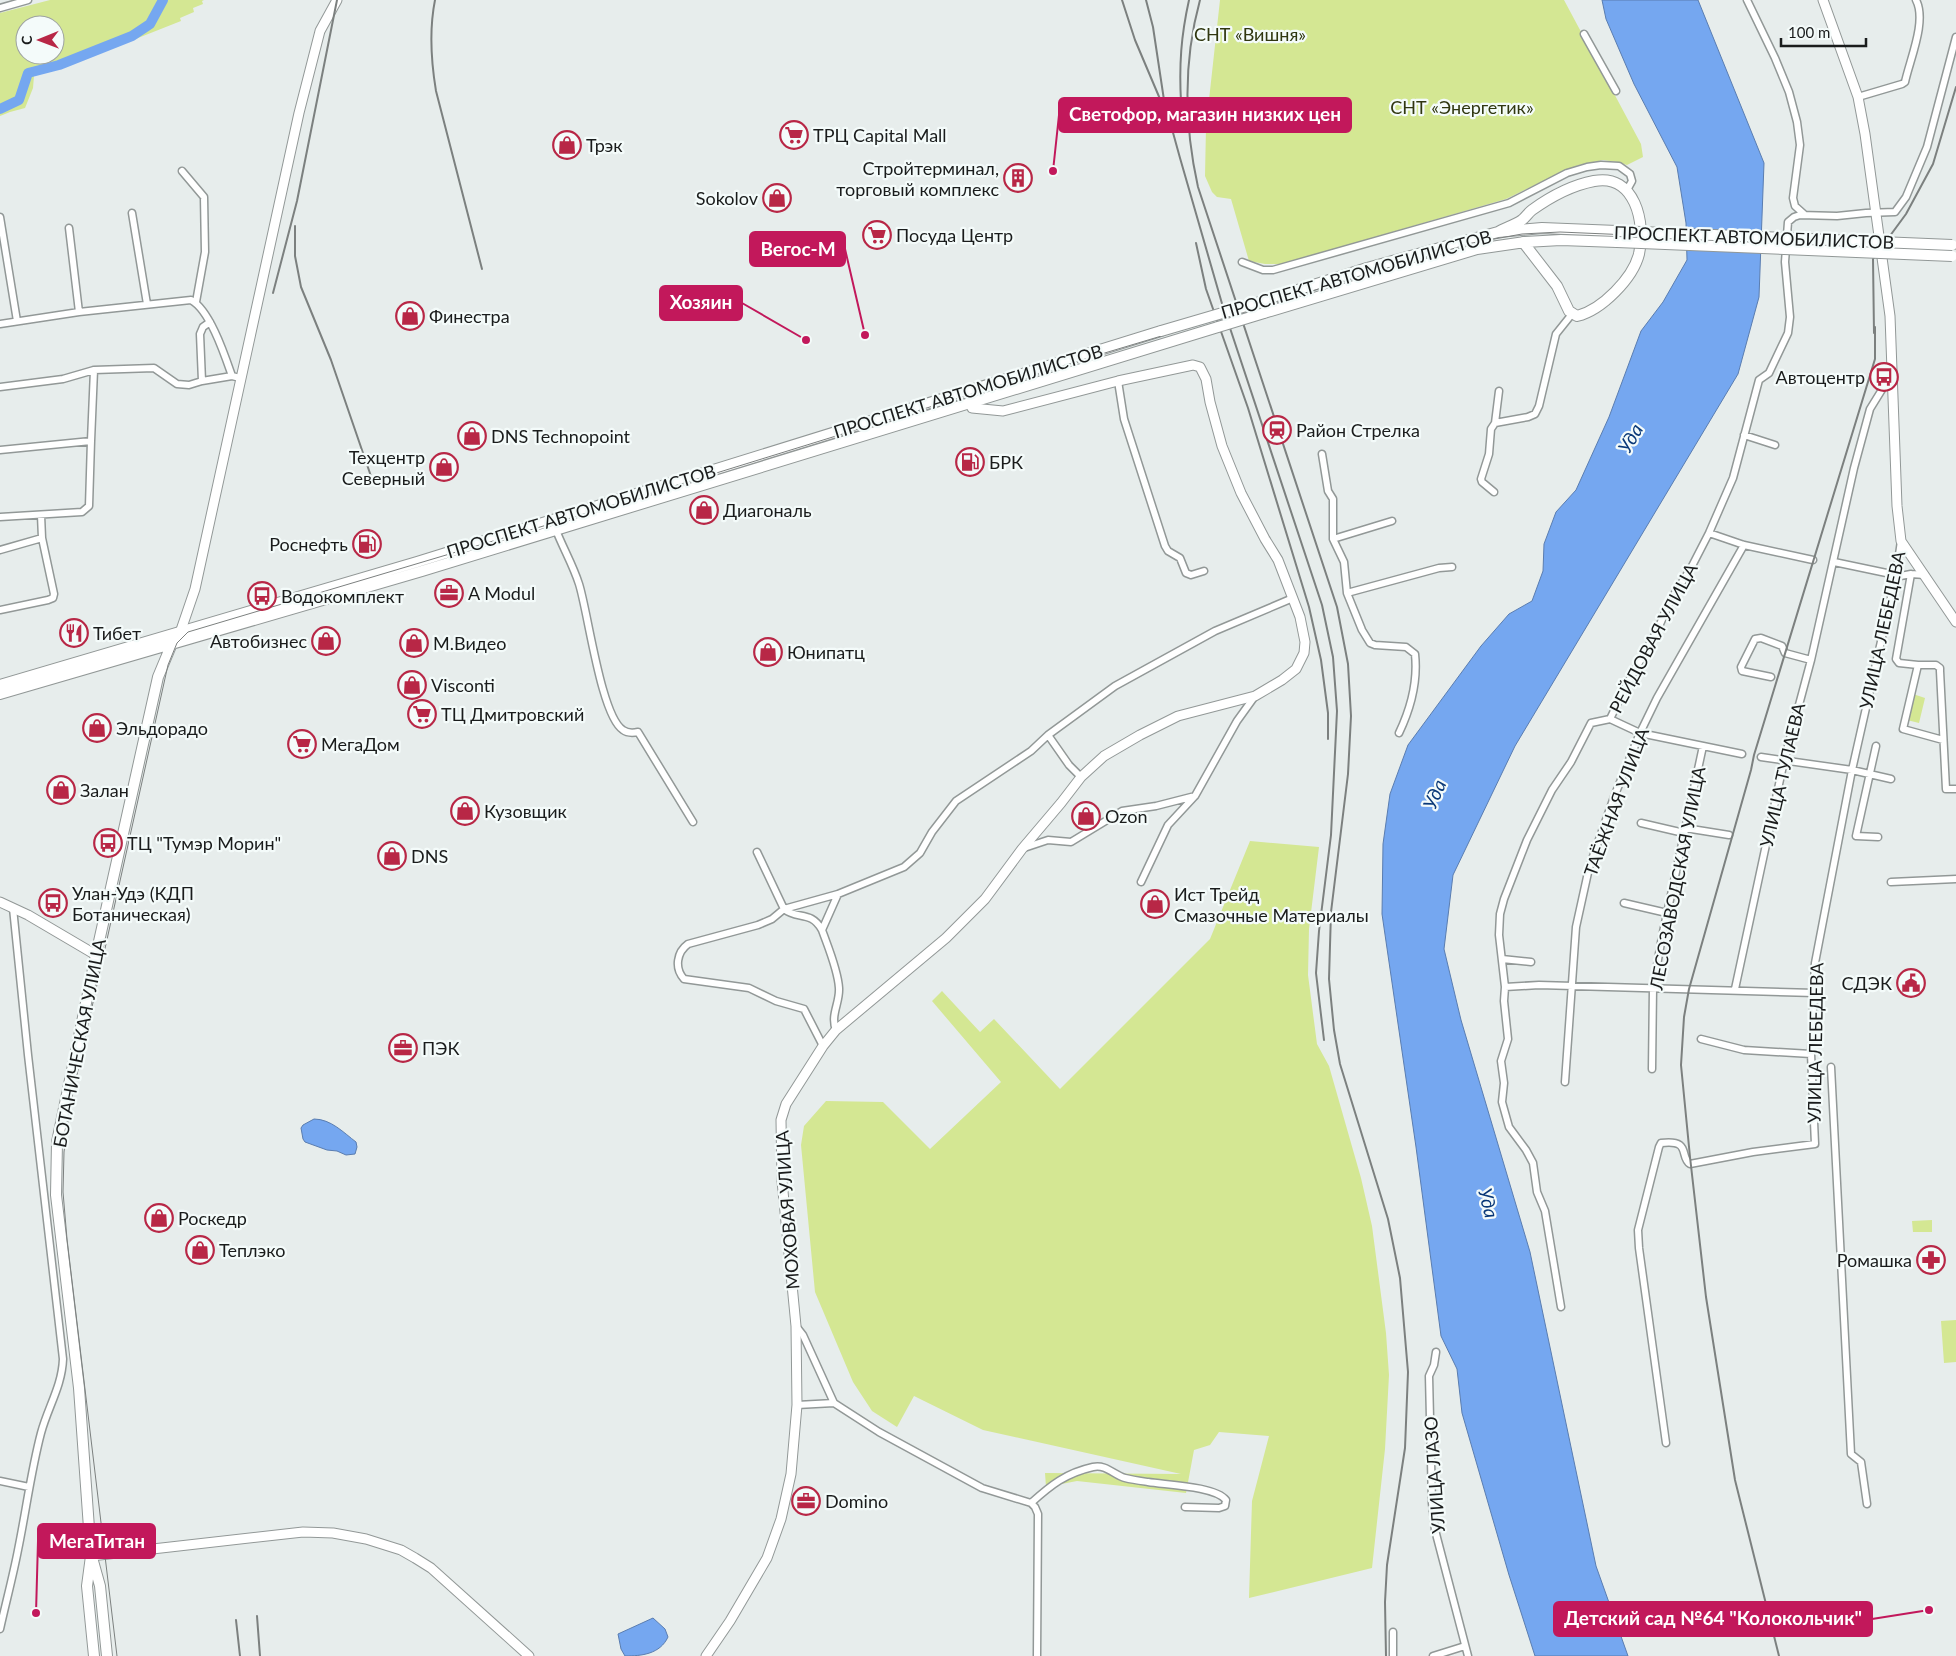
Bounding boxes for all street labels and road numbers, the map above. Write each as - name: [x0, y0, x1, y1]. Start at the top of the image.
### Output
- street label: ПРОСПЕКТ АВТОМОБИЛИСТОВ: [1614, 221, 1894, 253]
- street label: ПРОСПЕКТ АВТОМОБИЛИСТОВ: [1218, 225, 1494, 323]
- street label: ПРОСПЕКТ АВТОМОБИЛИСТОВ: [831, 339, 1105, 443]
- street label: ПРОСПЕКТ АВТОМОБИЛИСТОВ: [444, 459, 718, 563]
- street label: УЛИЦА ЛЕБЕДЕВА: [1855, 548, 1910, 711]
- street label: РЕЙДОВАЯ УЛИЦА: [1604, 559, 1702, 717]
- street label: УЛИЦА ТУЛАЕВА: [1755, 700, 1810, 850]
- street label: ТАЁЖНАЯ УЛИЦА: [1579, 724, 1653, 879]
- street label: ЛЕСОЗАВОДСКАЯ УЛИЦА: [1644, 764, 1710, 992]
- street label: БОТАНИЧЕСКАЯ УЛИЦА: [48, 936, 110, 1149]
- street label: УЛИЦА ЛЕБЕДЕВА: [1803, 961, 1827, 1124]
- street label: МОХОВАЯ УЛИЦА: [770, 1129, 804, 1290]
- street label: УЛИЦА ЛАЗО: [1419, 1415, 1449, 1535]

